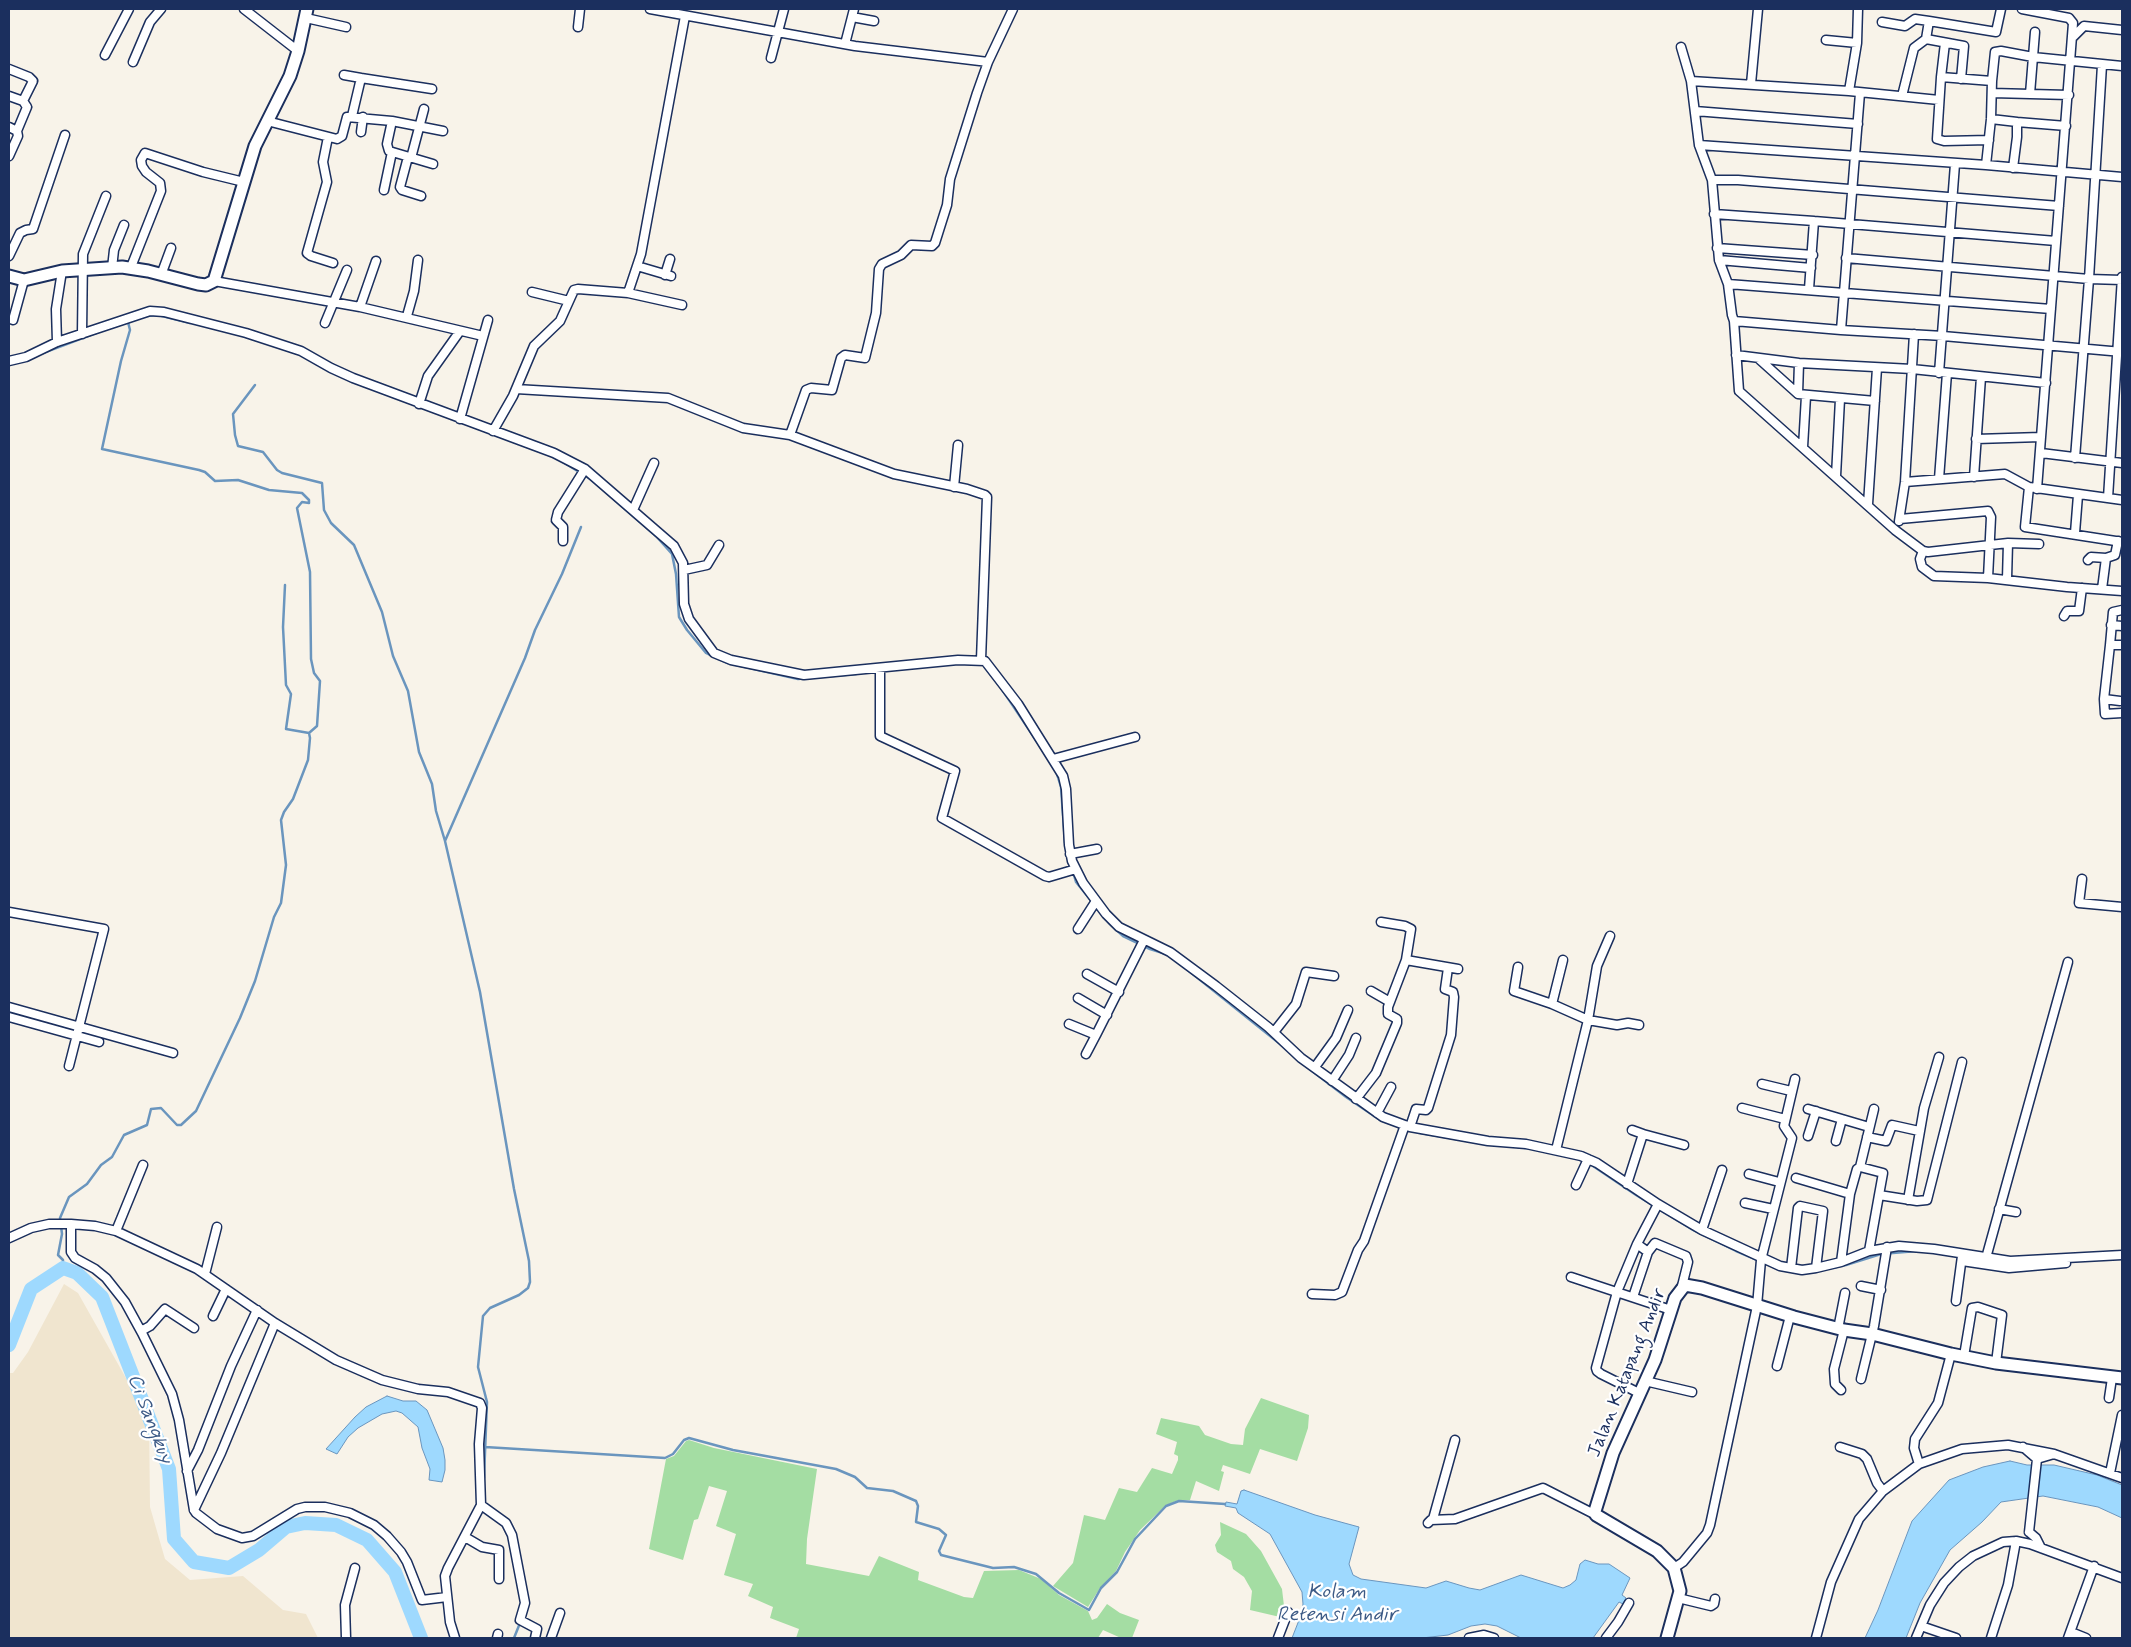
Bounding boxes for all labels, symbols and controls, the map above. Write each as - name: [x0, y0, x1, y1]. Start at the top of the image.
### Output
- street label: Jalan Katapang Andir: [1584, 1285, 1672, 1461]
- water label: Ci Sangkuy: [121, 1371, 177, 1467]
- water label: Kolam Retensi Andir: [1277, 1581, 1397, 1628]

